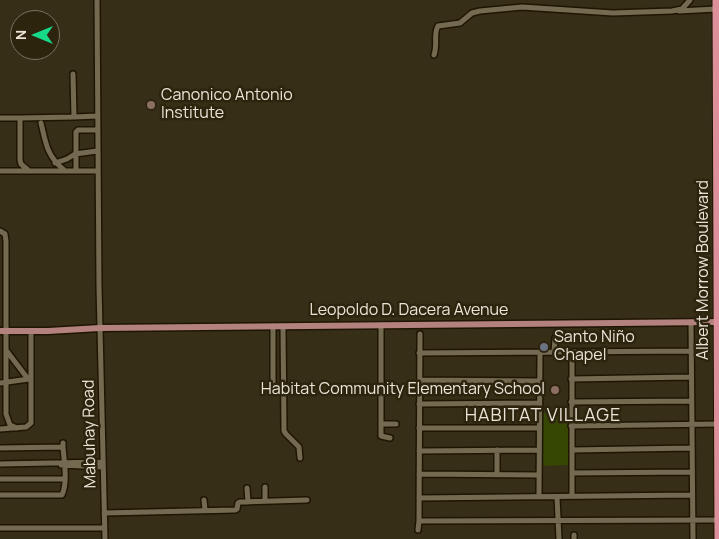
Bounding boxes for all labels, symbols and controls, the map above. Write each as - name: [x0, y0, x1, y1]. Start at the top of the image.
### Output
- north arrow: [10, 10, 60, 60]
- text: N: [11, 30, 30, 40]
- place label: Canonico Antonio Institute: [161, 86, 293, 124]
- marker: Canonico Antonio Institute: [145, 99, 157, 111]
- street label: Albert Morrow Boulevard: [694, 180, 714, 360]
- street label: Leopoldo D. Dacera Avenue: [310, 301, 508, 321]
- place label: Santo Niño Chapel: [554, 328, 635, 366]
- marker: Santo Niño Chapel: [538, 341, 550, 353]
- street label: Mabuhay Road: [79, 379, 101, 489]
- place label: Habitat Community Elementary School: [261, 380, 545, 400]
- marker: Habitat Community Elementary School: [549, 384, 561, 396]
- district label: HABITAT VILLAGE: [463, 405, 623, 427]

